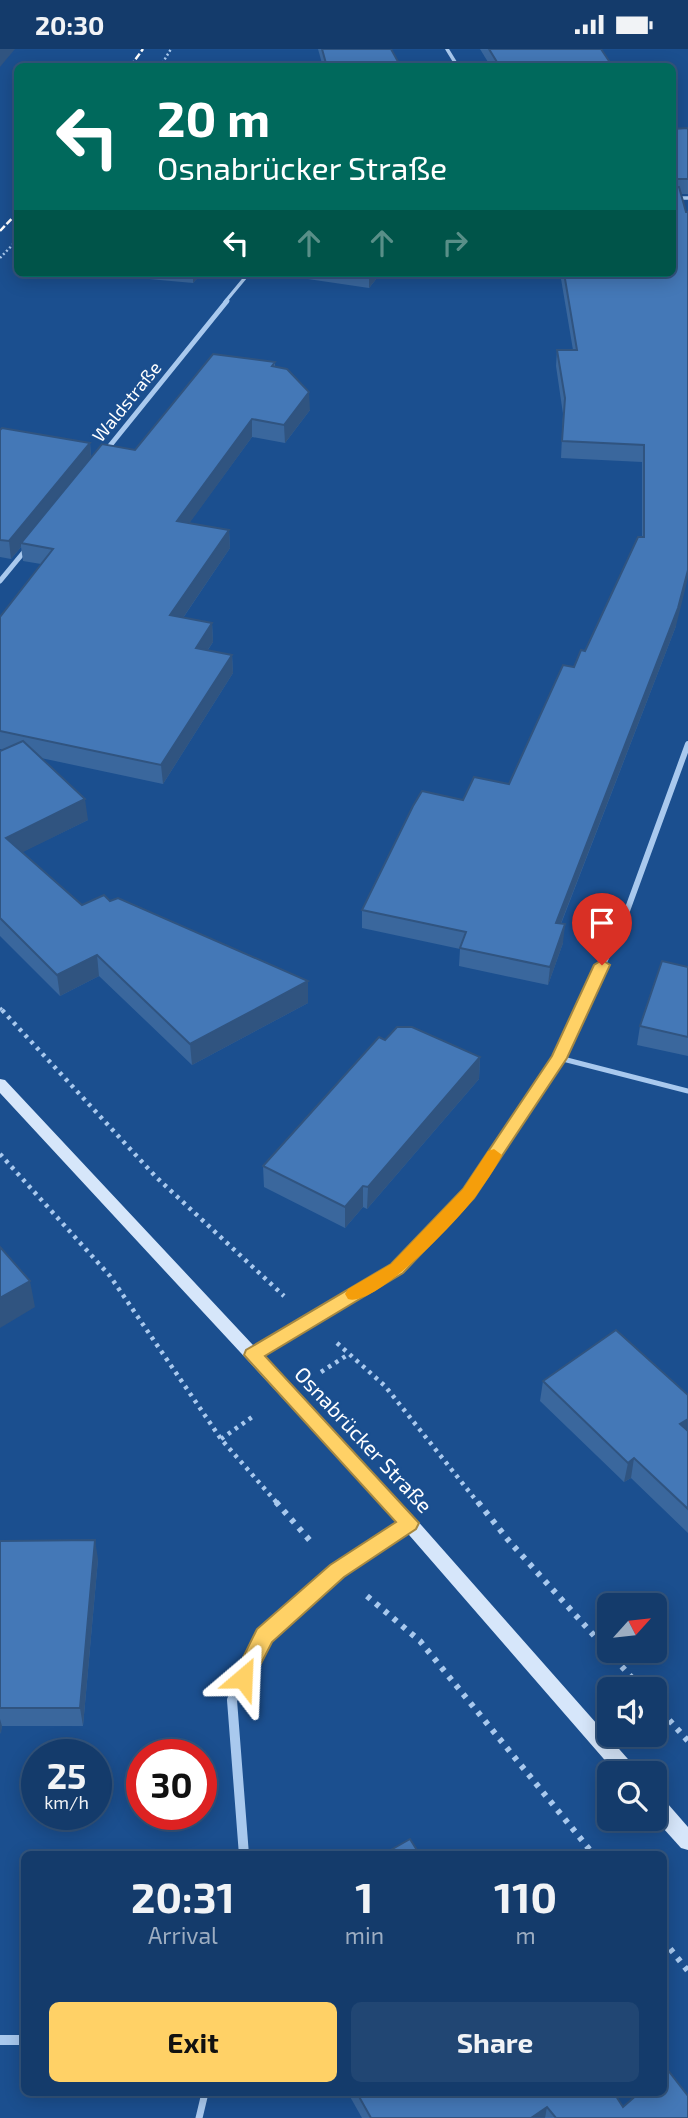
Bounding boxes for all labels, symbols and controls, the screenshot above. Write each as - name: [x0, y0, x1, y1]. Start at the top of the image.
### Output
- text: 20:30: [35, 9, 104, 40]
- text: 20 m: [157, 88, 270, 147]
- icon: left: [42, 91, 133, 182]
- text: Osnabrücker Straße: [157, 148, 447, 186]
- icon: left: [217, 224, 255, 262]
- icon: ahead: [290, 224, 328, 262]
- icon: ahead: [363, 224, 401, 262]
- icon: right: [436, 224, 474, 262]
- street label: Waldstraße: [87, 357, 165, 446]
- pin: [572, 893, 632, 965]
- icon: arrive: [583, 904, 621, 942]
- street label: Osnabrücker Straße: [290, 1361, 438, 1517]
- north arrow: [597, 1593, 667, 1663]
- map controls: [597, 1593, 667, 1831]
- position arrow: [206, 1641, 280, 1715]
- button: sound: [597, 1677, 667, 1747]
- speed limit sign: 30: [126, 1739, 217, 1830]
- text: 25: [47, 1754, 86, 1796]
- button: search: [597, 1761, 667, 1831]
- text: km/h: [44, 1791, 89, 1813]
- text: 20:31: [131, 1871, 235, 1921]
- text: 1: [355, 1871, 374, 1921]
- text: 110: [494, 1871, 557, 1921]
- text: Arrival: [148, 1921, 218, 1949]
- text: min: [345, 1921, 384, 1949]
- text: m: [515, 1921, 536, 1949]
- button: Exit: [49, 2002, 337, 2082]
- button: Share: [351, 2002, 639, 2082]

